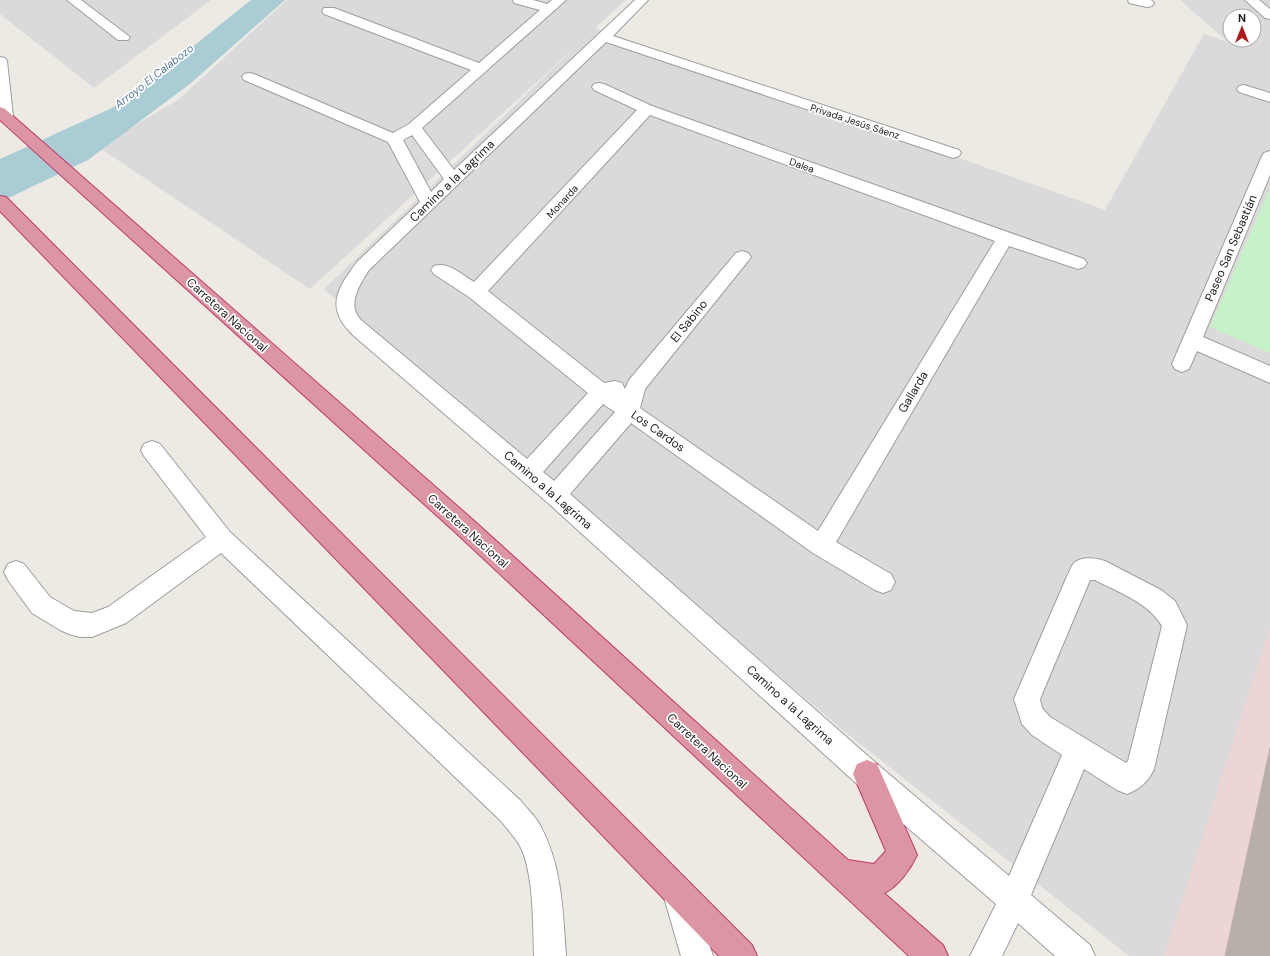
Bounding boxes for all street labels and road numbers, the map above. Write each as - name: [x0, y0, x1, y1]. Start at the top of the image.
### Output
- street label: Privada Jesús Sáenz: [809, 101, 902, 142]
- street label: Camino a la Lagrima: [406, 136, 498, 226]
- street label: Dalea: [788, 155, 816, 176]
- street label: Monarda: [544, 182, 581, 221]
- street label: Paseo San Sebastián: [1201, 192, 1261, 304]
- street label: Carretera Nacional: [183, 274, 271, 356]
- street label: El Sabino: [667, 296, 711, 346]
- street label: Gallarda: [894, 368, 932, 416]
- street label: Los Cardos: [628, 407, 688, 455]
- street label: Camino a la Lagrima: [500, 447, 596, 533]
- street label: Carretera Nacional: [424, 490, 512, 572]
- street label: Camino a la Lagrima: [743, 662, 837, 748]
- street label: Carretera Nacional: [664, 710, 750, 792]

